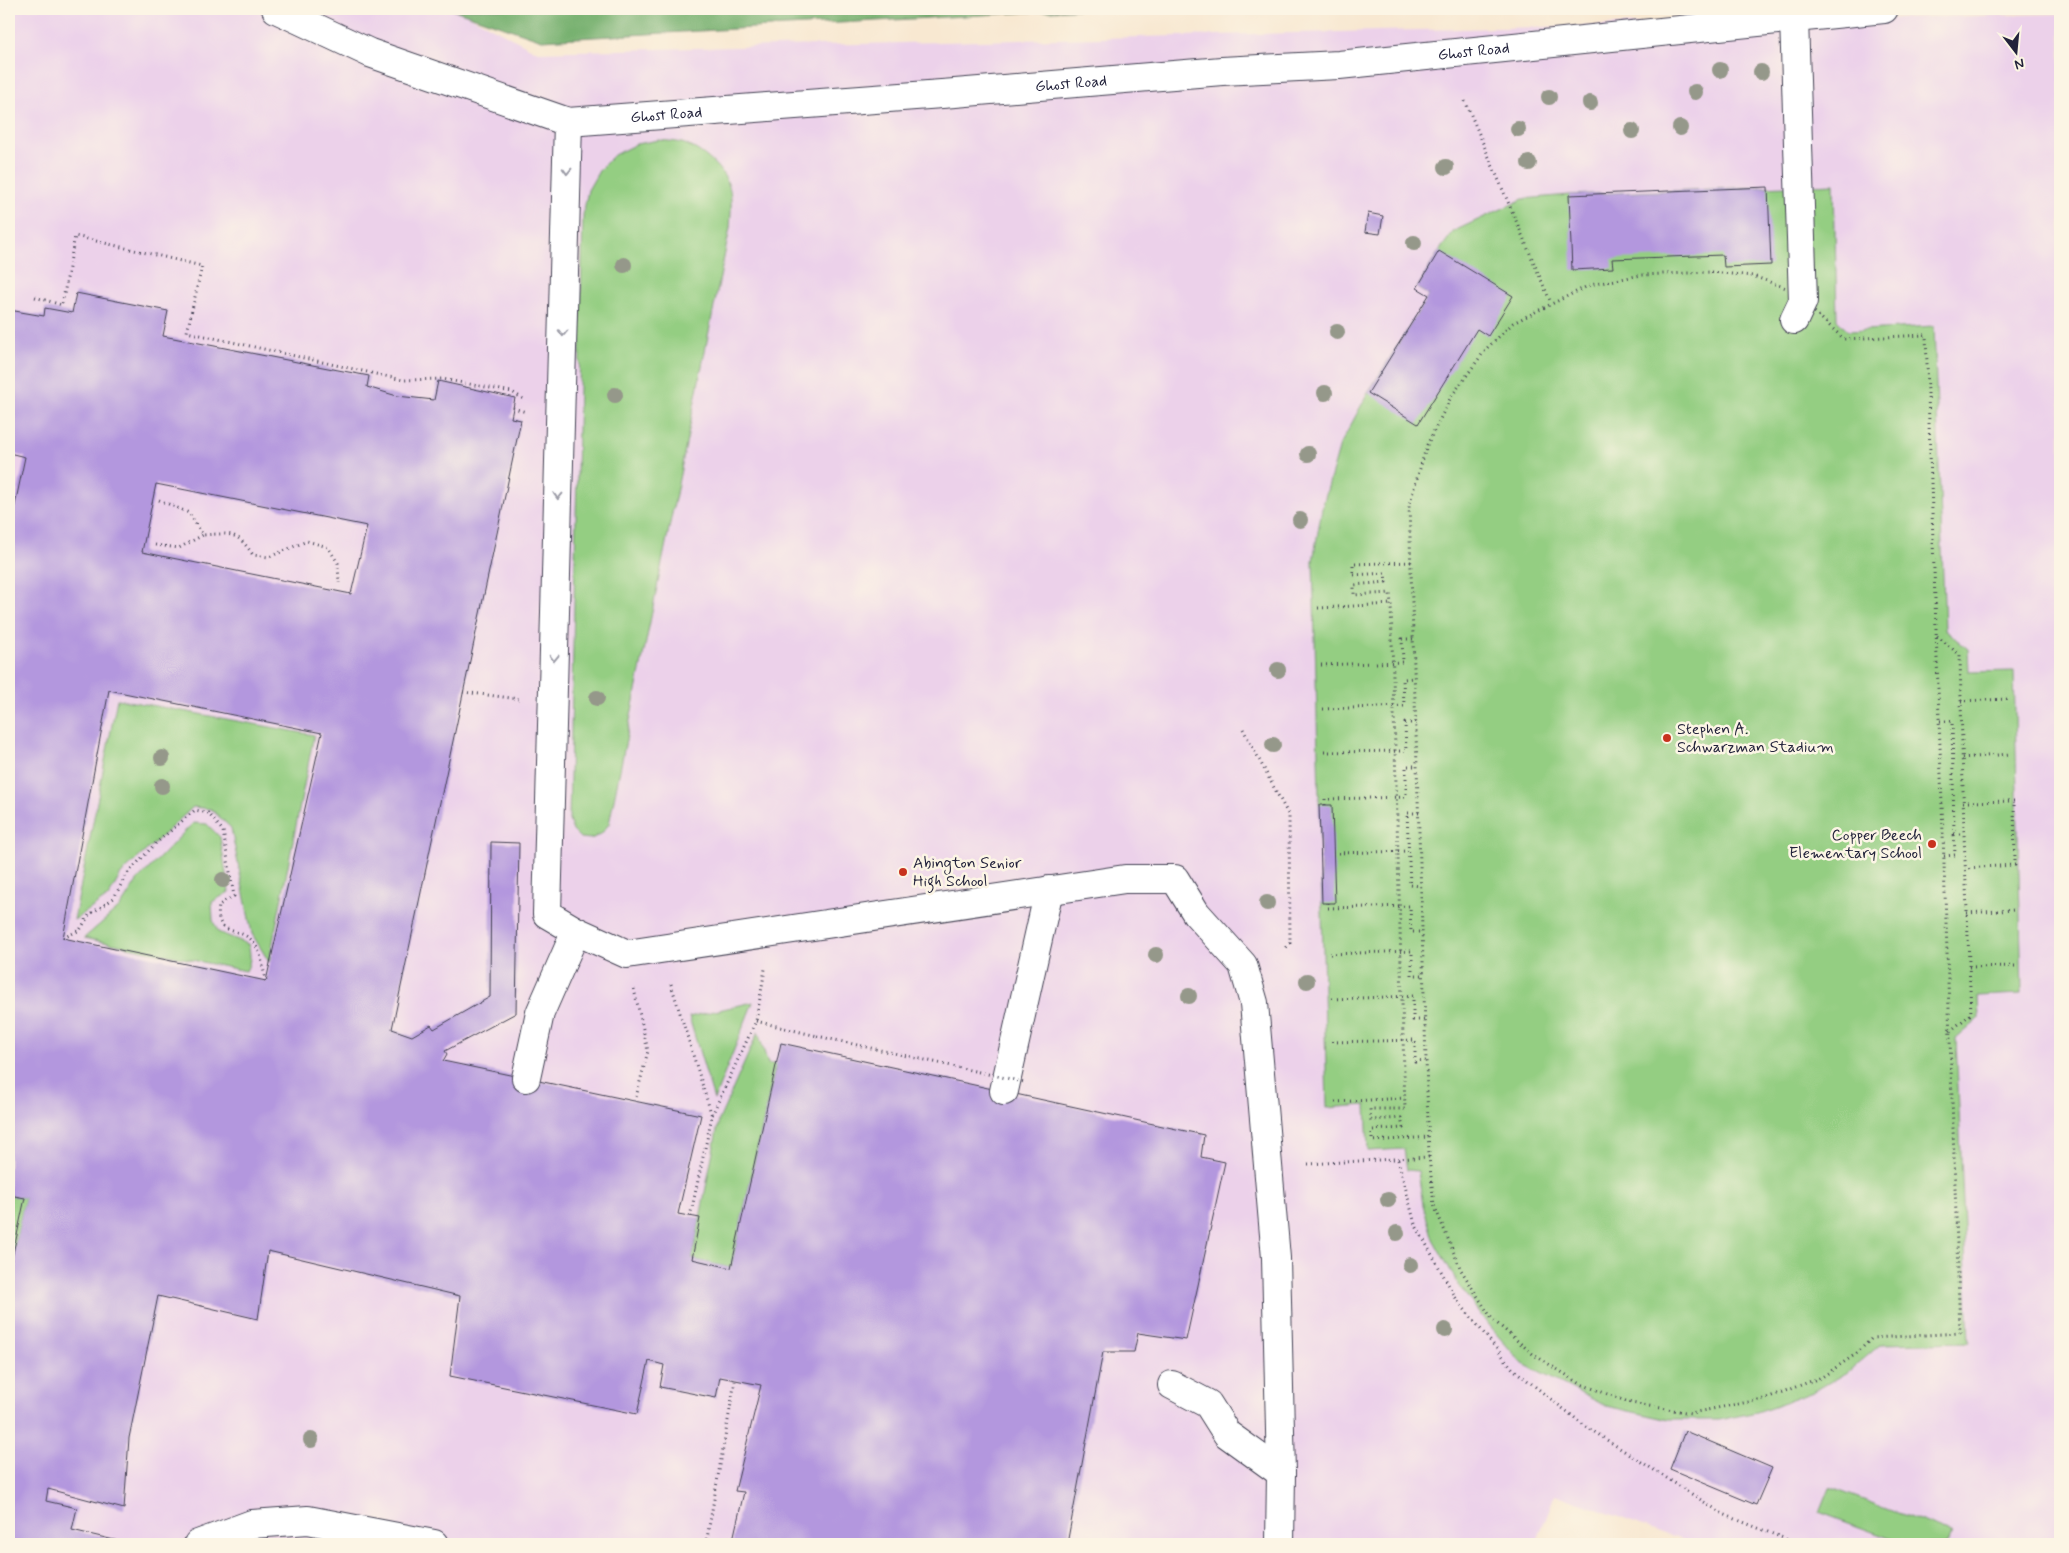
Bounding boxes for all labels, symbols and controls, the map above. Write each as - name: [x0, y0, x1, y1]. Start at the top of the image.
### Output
- north arrow: [1992, 28, 2042, 78]
- street label: Ghost Road: [1437, 37, 1511, 65]
- text: N: [2012, 54, 2026, 73]
- street label: Ghost Road: [1034, 70, 1108, 97]
- street label: Ghost Road: [630, 101, 703, 128]
- one-way arrow: [562, 168, 572, 175]
- one-way arrow: [557, 330, 568, 338]
- one-way arrow: [553, 492, 563, 500]
- one-way arrow: [549, 655, 559, 663]
- place label: Stephen A. Schwarzman Stadium: [1677, 719, 1834, 758]
- marker: Stephen A. Schwarzman Stadium: [1661, 732, 1673, 744]
- place label: Copper Beech Elementary School: [1789, 825, 1922, 864]
- marker: Copper Beech Elementary School: [1926, 838, 1938, 850]
- place label: Abington Senior High School: [913, 853, 1022, 893]
- marker: Abington Senior High School: [897, 866, 909, 878]

